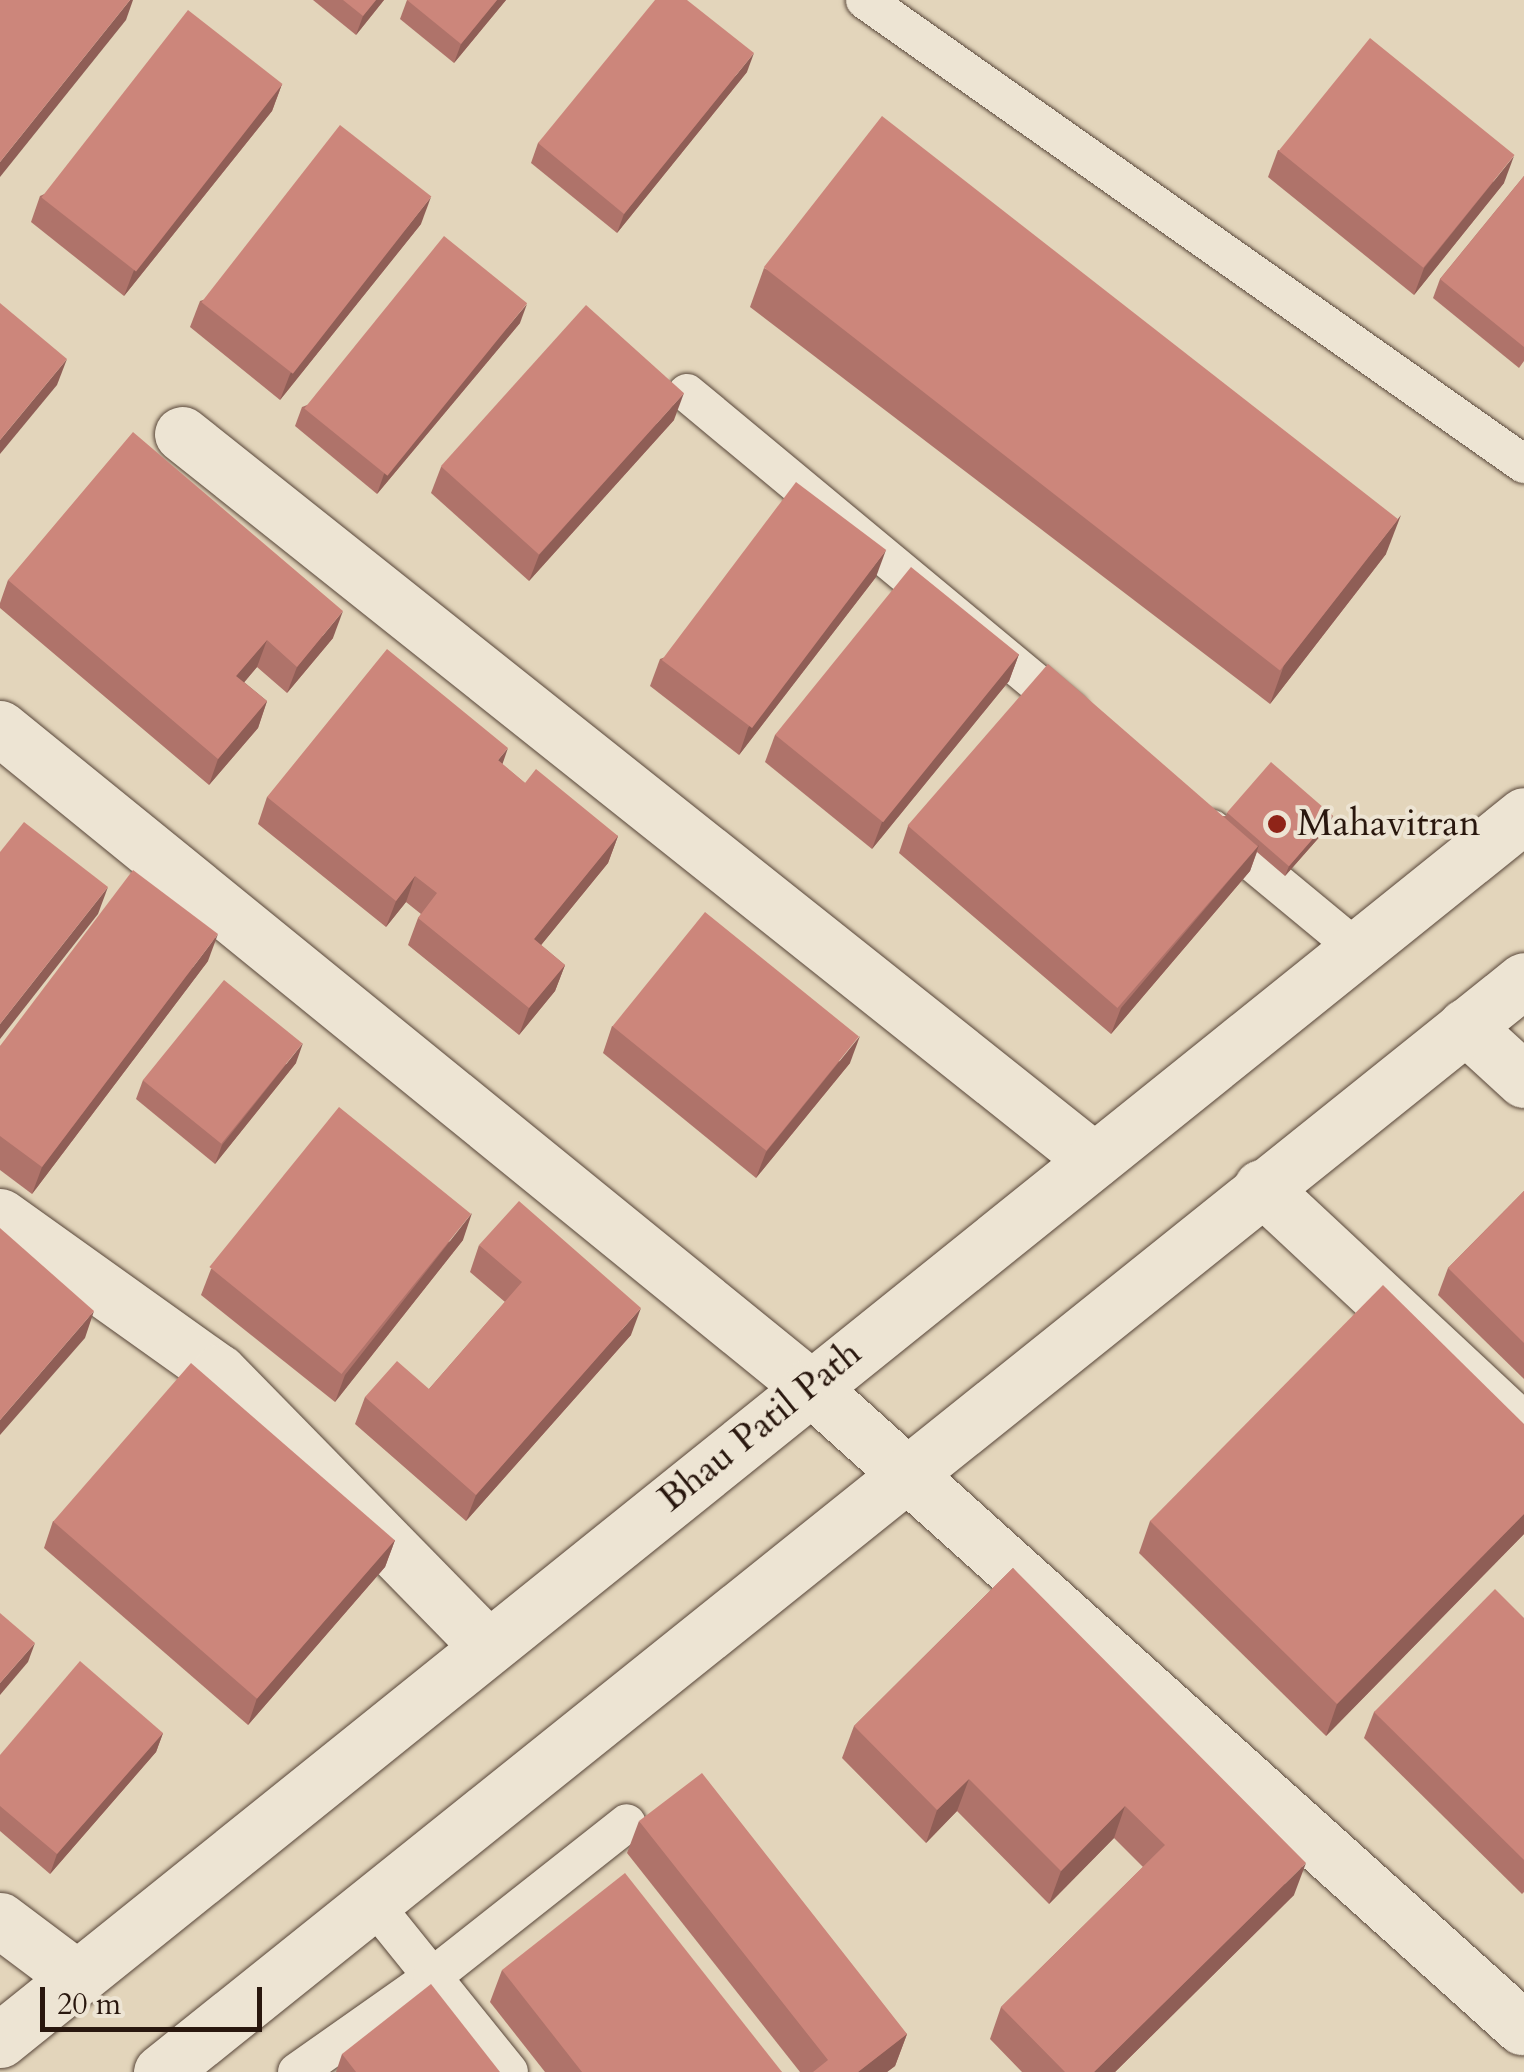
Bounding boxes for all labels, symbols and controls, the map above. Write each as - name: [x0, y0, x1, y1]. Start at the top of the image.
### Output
- place label: Mahavitran: [1297, 801, 1480, 847]
- marker: Mahavitran: [1266, 813, 1288, 835]
- street label: Bhau Patil Path: [650, 1330, 870, 1522]
- scale bar: [45, 1967, 268, 2029]
- text: 20 m: [57, 1984, 121, 2025]

